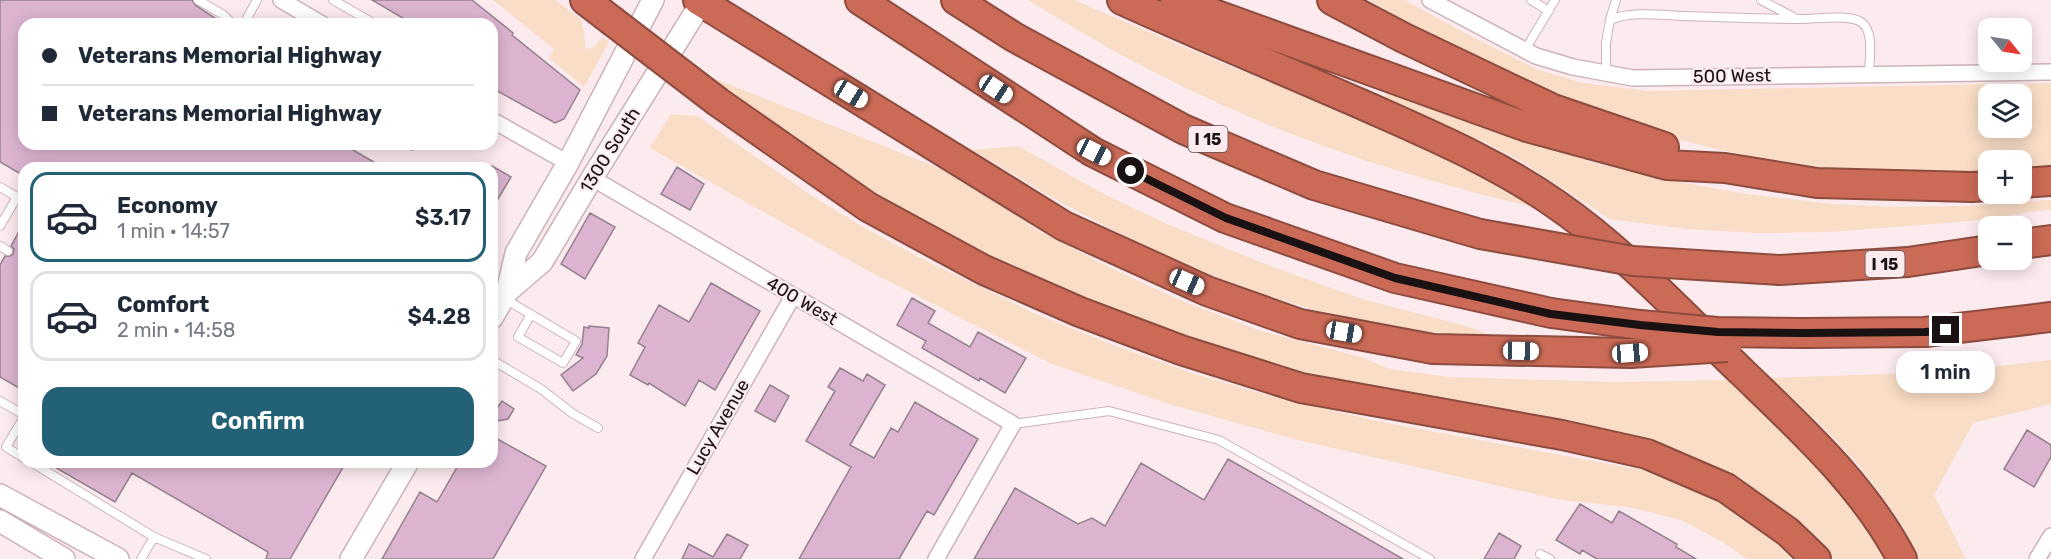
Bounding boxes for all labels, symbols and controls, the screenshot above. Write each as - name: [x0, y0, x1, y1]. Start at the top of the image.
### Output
- north arrow: [1978, 18, 2032, 72]
- map controls: [1978, 18, 2032, 270]
- text: Veterans Memorial Highway: [78, 42, 382, 69]
- street label: 500 West: [1693, 64, 1771, 88]
- car: [976, 72, 1016, 106]
- car: [831, 77, 871, 111]
- button: layers: [1978, 84, 2032, 138]
- text: Veterans Memorial Highway: [78, 100, 382, 127]
- street label: 1300 South: [575, 103, 645, 197]
- road number: I 15: [1188, 126, 1228, 152]
- car: [1074, 136, 1114, 168]
- button: +: [1978, 150, 2032, 204]
- route start: [1117, 157, 1144, 184]
- icon: car: [45, 190, 99, 244]
- text: Economy: [117, 192, 218, 219]
- text: $3.17: [415, 204, 471, 231]
- button: −: [1978, 216, 2032, 270]
- text: 1 min · 14:57: [117, 219, 230, 243]
- road number: I 15: [1866, 251, 1904, 277]
- car: [1167, 266, 1207, 298]
- street label: 400 West: [763, 272, 841, 330]
- icon: car: [45, 289, 99, 343]
- text: Comfort: [117, 291, 209, 318]
- text: $4.28: [407, 303, 471, 330]
- route end: [1932, 316, 1959, 343]
- text: 2 min · 14:58: [117, 318, 235, 342]
- car: [1325, 320, 1363, 344]
- car: [1503, 342, 1539, 360]
- car: [1611, 343, 1649, 363]
- callout: 1 min: [1896, 351, 1996, 393]
- text: 1 min: [1920, 360, 1971, 384]
- street label: Lucy Avenue: [682, 375, 754, 479]
- button: Confirm: [42, 387, 474, 456]

